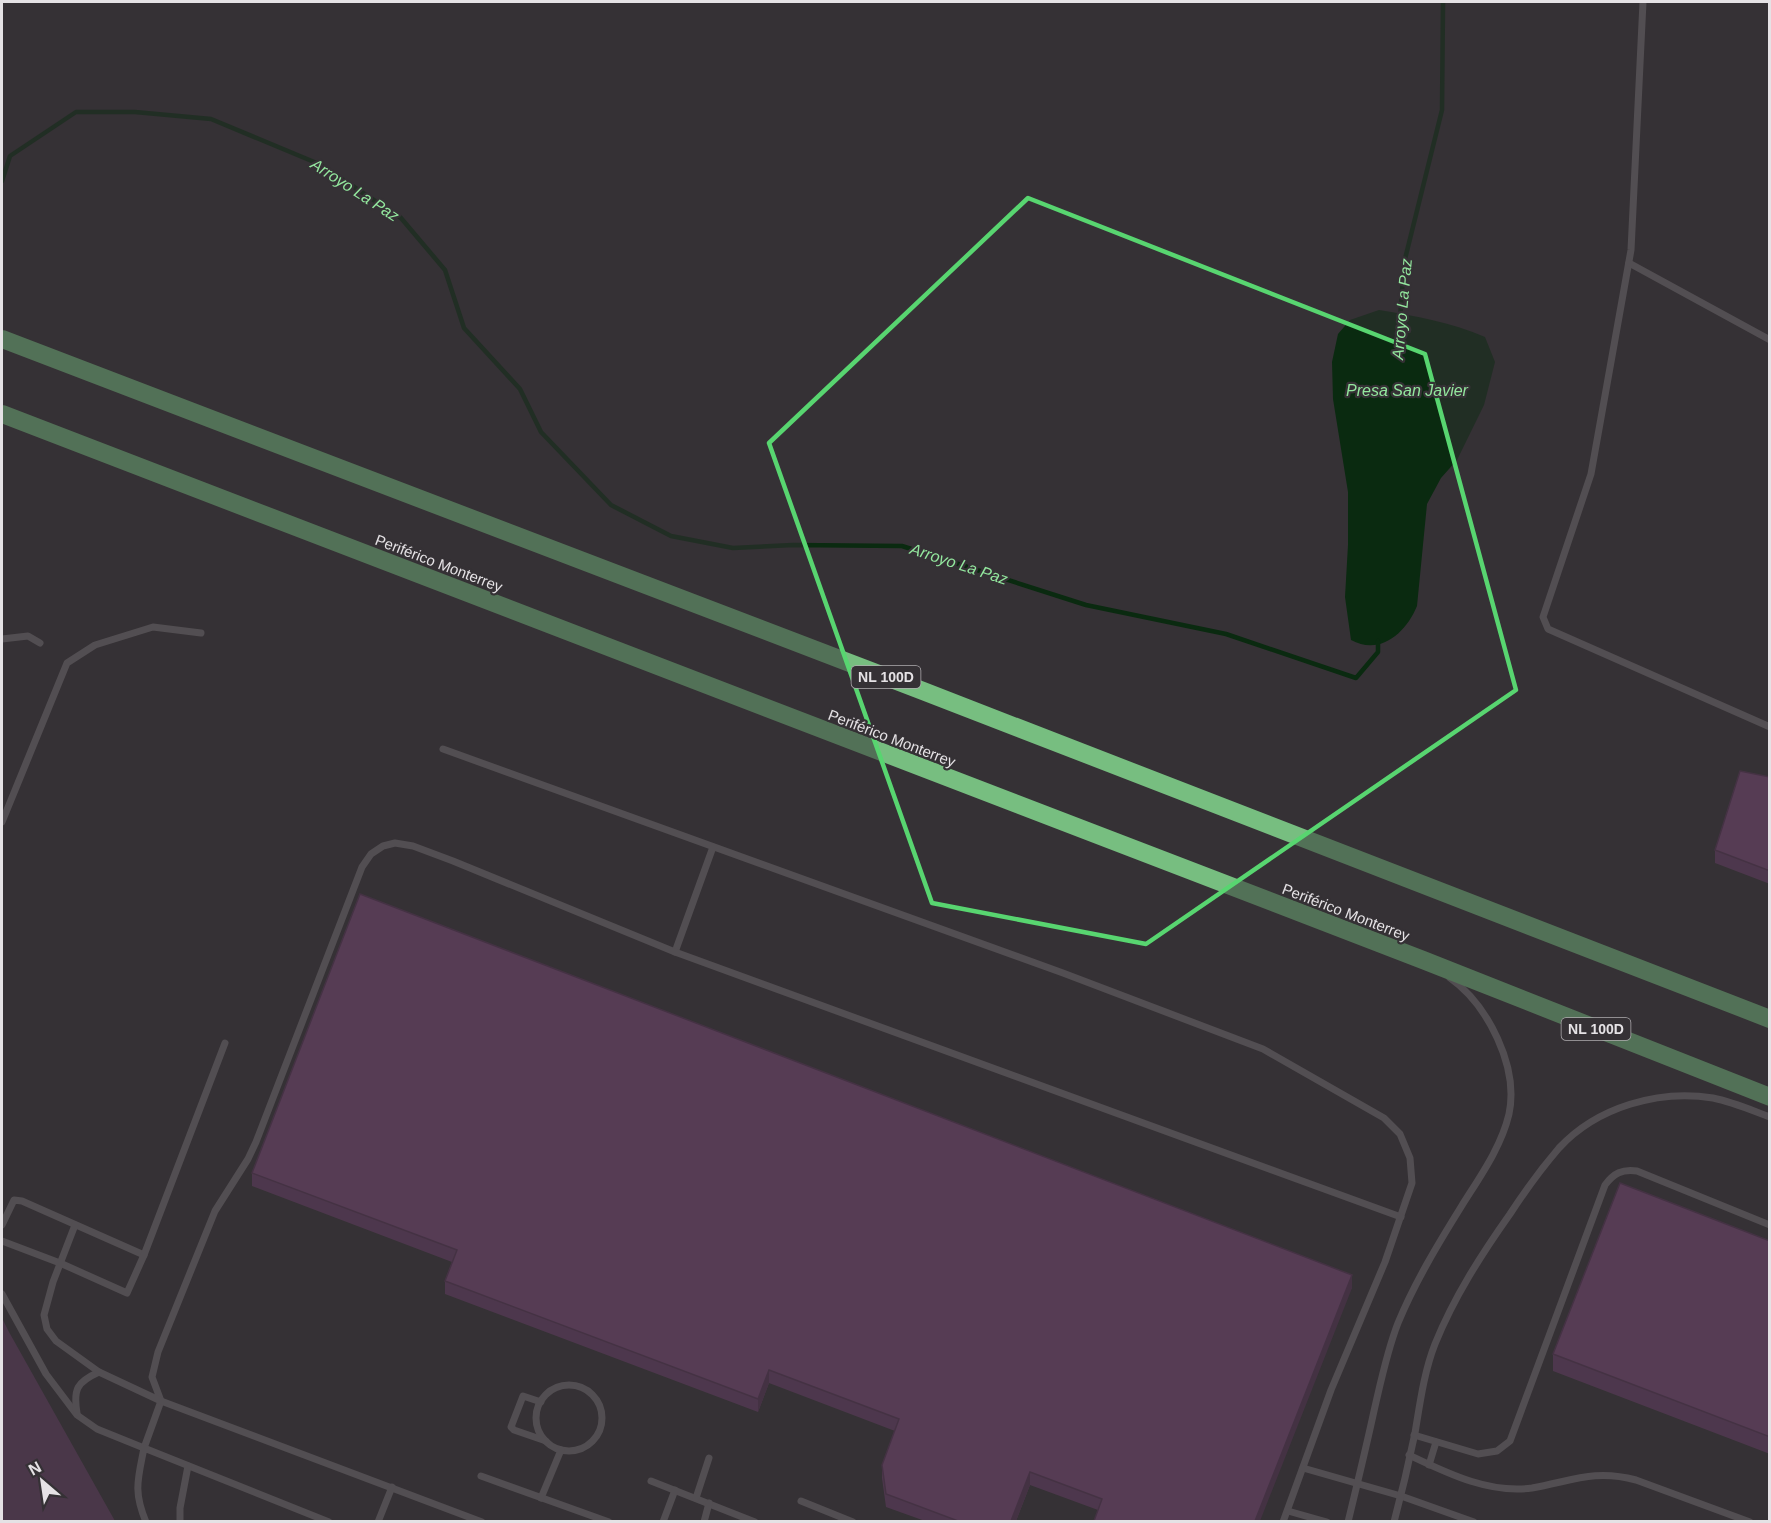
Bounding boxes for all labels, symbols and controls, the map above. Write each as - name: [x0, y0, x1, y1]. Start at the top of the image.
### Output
- water label: Arroyo La Paz: [307, 155, 402, 225]
- water label: Arroyo La Paz: [1389, 258, 1415, 361]
- water label: Presa San Javier: [1346, 382, 1469, 399]
- street label: Periférico Monterrey: [373, 531, 506, 595]
- water label: Arroyo La Paz: [907, 540, 1010, 588]
- road number: NL 100D: [852, 666, 920, 688]
- street label: Periférico Monterrey: [826, 706, 959, 770]
- street label: Periférico Monterrey: [1280, 880, 1413, 944]
- road number: NL 100D: [1562, 1018, 1630, 1040]
- north arrow: [12, 1451, 72, 1511]
- text: N: [26, 1458, 44, 1479]

